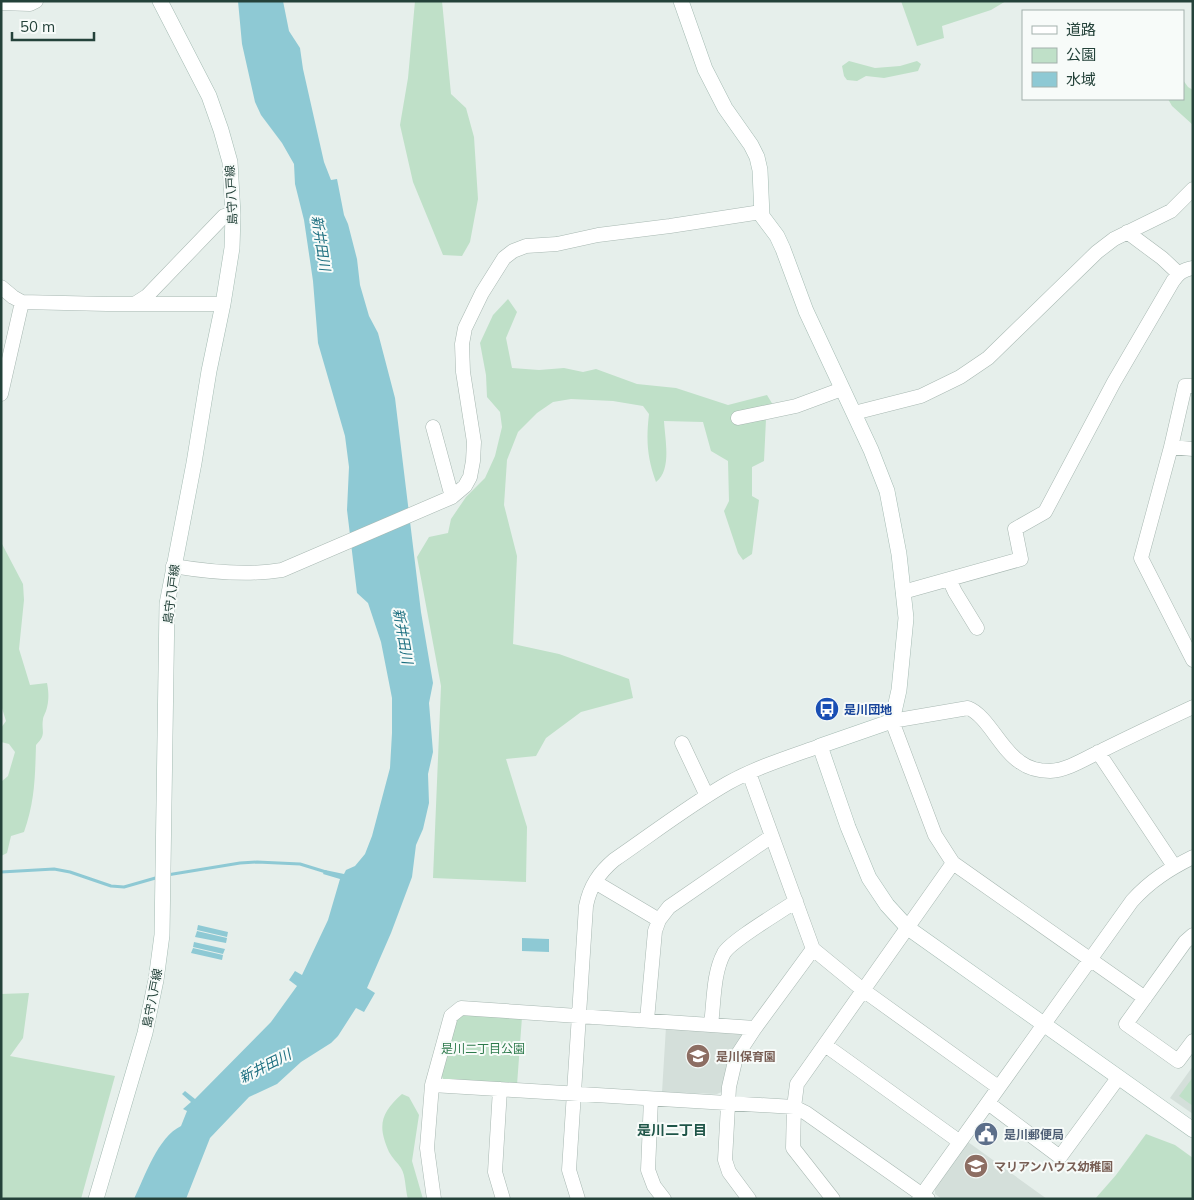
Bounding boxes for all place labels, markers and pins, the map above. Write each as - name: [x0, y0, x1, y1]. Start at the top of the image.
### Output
- bus stop icon: 是川団地: [814, 696, 840, 722]
- place label: 是川団地: [844, 702, 892, 717]
- school or university icon: 是川保育園: [685, 1043, 711, 1069]
- place label: 是川保育園: [716, 1049, 776, 1064]
- public building icon: 是川郵便局: [973, 1121, 999, 1147]
- place label: 是川郵便局: [1004, 1127, 1064, 1142]
- school or university icon: マリアンハウス幼稚園: [963, 1153, 989, 1179]
- place label: マリアンハウス幼稚園: [994, 1159, 1114, 1174]

